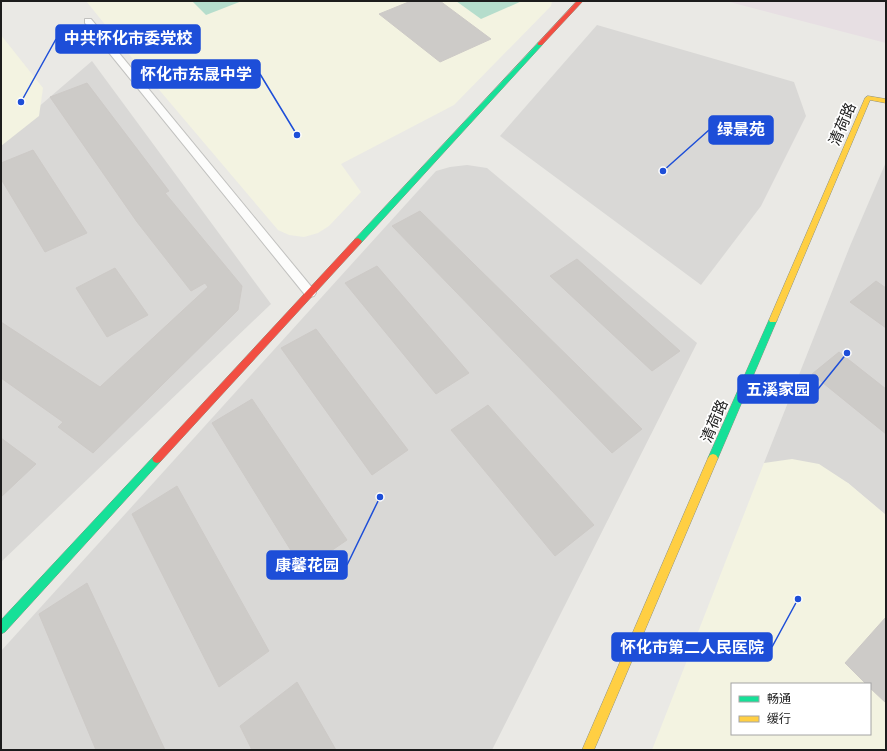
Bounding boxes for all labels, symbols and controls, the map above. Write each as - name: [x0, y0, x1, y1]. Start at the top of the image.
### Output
- callout: 中共怀化市委党校: [56, 25, 200, 53]
- text: 中共怀化市委党校: [64, 28, 193, 49]
- callout: 怀化市东晟中学: [132, 60, 260, 88]
- text: 怀化市东晟中学: [140, 64, 252, 85]
- street label: 清荷路: [824, 100, 860, 148]
- callout: 绿景苑: [709, 116, 773, 144]
- text: 绿景苑: [717, 119, 765, 140]
- callout: 五溪家园: [738, 375, 818, 403]
- text: 五溪家园: [746, 379, 810, 400]
- street label: 清荷路: [696, 397, 732, 445]
- callout: 康馨花园: [267, 551, 347, 579]
- text: 康馨花园: [275, 555, 339, 576]
- callout: 怀化市第二人民医院: [612, 633, 772, 661]
- text: 怀化市第二人民医院: [620, 637, 764, 658]
- legend: [731, 683, 871, 735]
- text: 畅通: [767, 691, 791, 707]
- text: 缓行: [767, 711, 791, 727]

